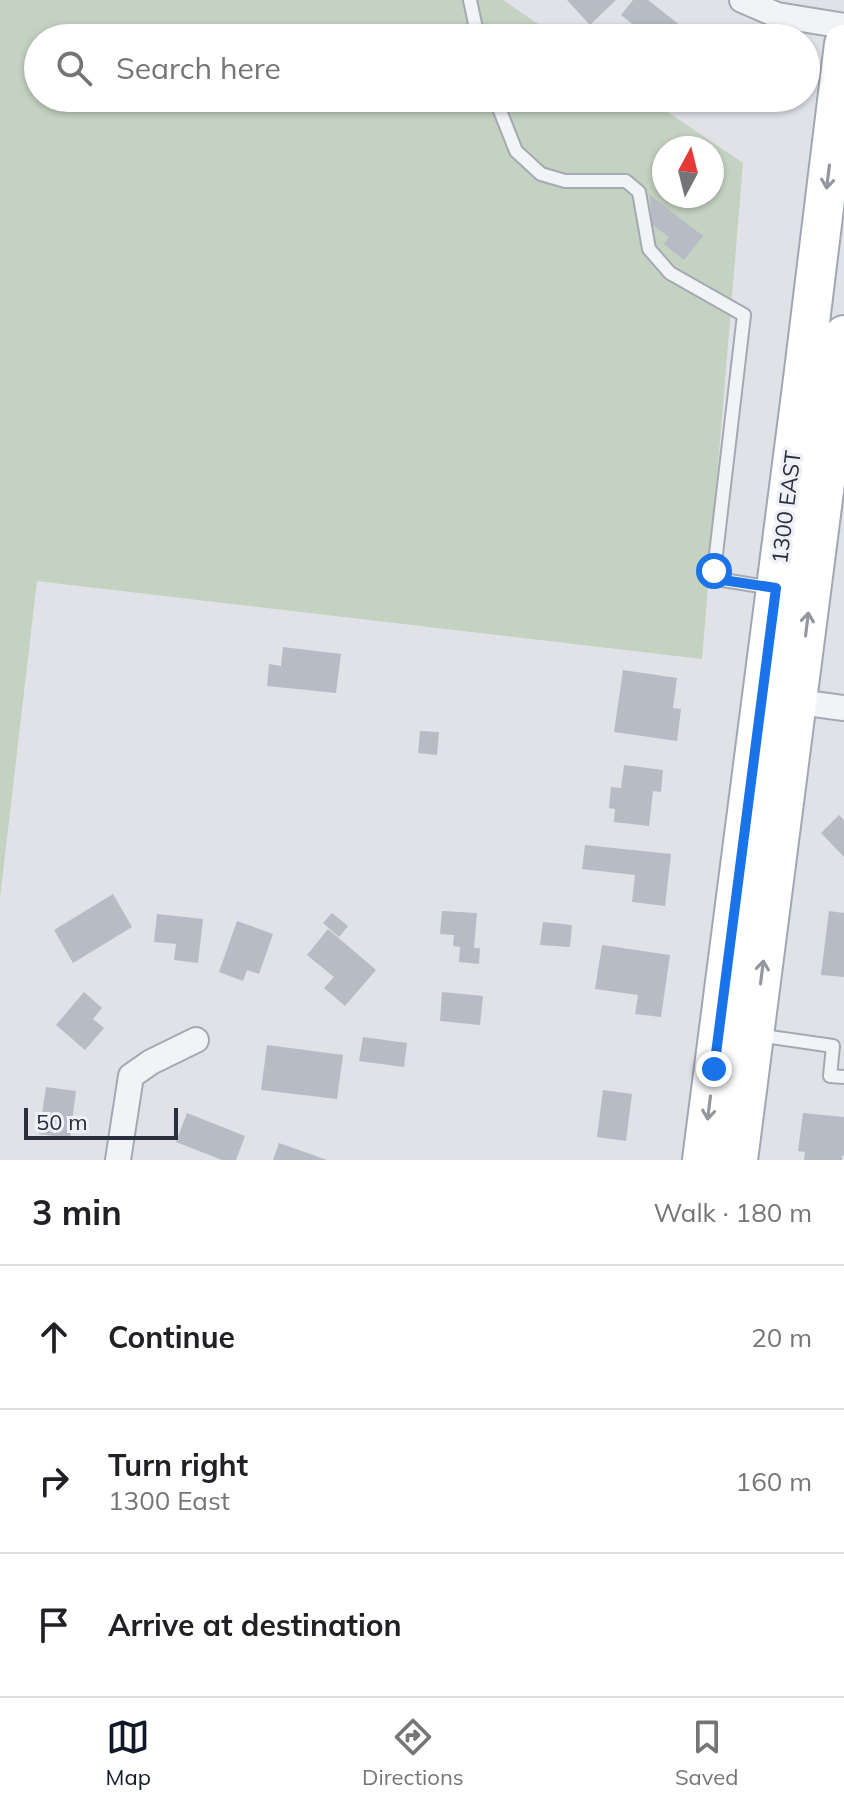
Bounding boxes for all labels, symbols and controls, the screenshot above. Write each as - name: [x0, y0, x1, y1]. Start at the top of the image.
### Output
- search box: [24, 24, 820, 112]
- icon: search: [52, 46, 96, 90]
- text: Search here: [116, 49, 281, 87]
- north arrow: [652, 136, 724, 208]
- one-way arrow: [820, 163, 835, 190]
- street label: 1300 EAST: [765, 449, 807, 565]
- route start: [696, 553, 732, 589]
- one-way arrow: [799, 611, 814, 637]
- one-way arrow: [755, 959, 770, 985]
- route end: [696, 1051, 732, 1087]
- one-way arrow: [701, 1095, 716, 1120]
- scale bar: [24, 1104, 178, 1140]
- text: 50 m: [36, 1108, 87, 1136]
- text: 3 min: [32, 1191, 122, 1234]
- text: Walk · 180 m: [653, 1196, 812, 1229]
- icon: ahead: [32, 1315, 76, 1359]
- text: Continue: [108, 1318, 235, 1356]
- text: 20 m: [751, 1321, 812, 1354]
- text: Turn right: [108, 1446, 248, 1484]
- icon: right: [32, 1459, 76, 1503]
- text: 160 m: [736, 1465, 812, 1498]
- text: 1300 East: [108, 1484, 230, 1517]
- icon: arrive: [32, 1603, 76, 1647]
- text: Arrive at destination: [108, 1606, 402, 1644]
- tab: Map: [106, 1715, 151, 1791]
- tab: Directions: [362, 1715, 464, 1791]
- tab: Saved: [675, 1715, 738, 1791]

